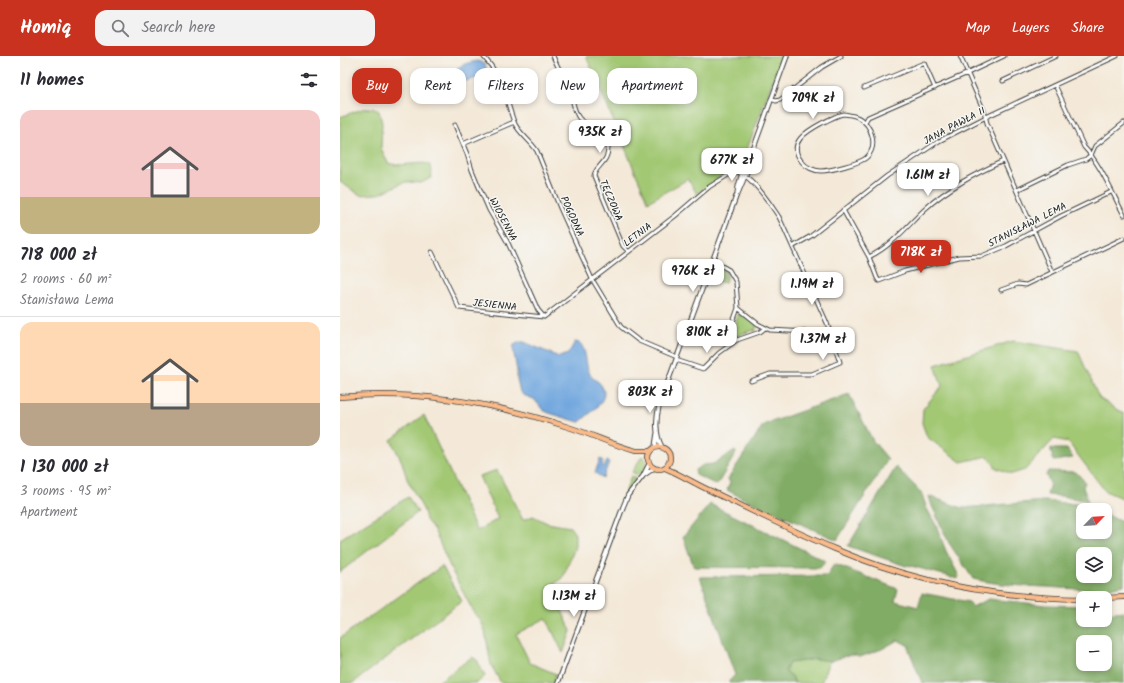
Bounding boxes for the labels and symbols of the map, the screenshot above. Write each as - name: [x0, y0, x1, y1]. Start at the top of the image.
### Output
- pin: 709K zł: [776, 86, 850, 120]
- street label: JANA PAWŁA II: [921, 103, 988, 149]
- pin: 935K zł: [563, 120, 637, 154]
- pin: 677K zł: [695, 148, 769, 182]
- pin: 1.61M zł: [887, 163, 969, 197]
- street label: TĘCZOWA: [595, 177, 627, 224]
- street label: POGODNA: [556, 193, 588, 239]
- street label: WIOSENNA: [485, 195, 521, 244]
- street label: STANISŁAWA LEMA: [985, 198, 1070, 252]
- street label: LETNIA: [620, 219, 655, 251]
- pin: 718K zł: [884, 240, 958, 274]
- pin: 976K zł: [656, 259, 730, 293]
- pin: 1.19M zł: [771, 272, 853, 306]
- street label: JESIENNA: [472, 295, 518, 315]
- pin: 810K zł: [670, 320, 744, 354]
- pin: 1.37M zł: [782, 327, 864, 361]
- pin: 803K zł: [613, 380, 687, 414]
- north arrow: [1076, 503, 1112, 539]
- pin: 1.13M zł: [533, 584, 615, 618]

